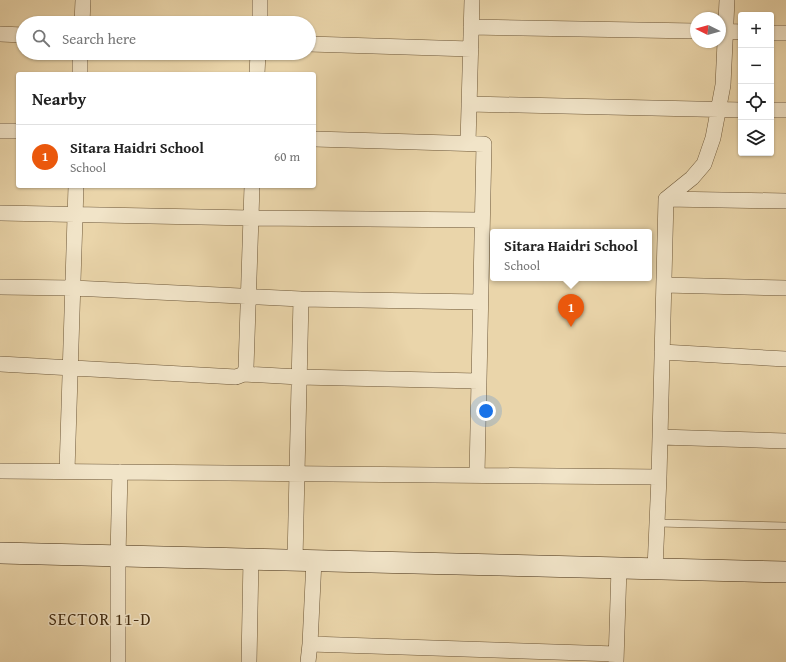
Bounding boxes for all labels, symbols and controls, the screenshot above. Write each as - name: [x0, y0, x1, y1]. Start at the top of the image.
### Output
- north arrow: [690, 12, 726, 48]
- map controls: [738, 12, 774, 156]
- button: +: [738, 12, 774, 48]
- search box: [16, 16, 316, 60]
- icon: search: [30, 27, 52, 49]
- text: Search here: [62, 28, 136, 49]
- button: −: [738, 48, 774, 84]
- button: locate: [738, 84, 774, 120]
- text: Nearby: [32, 86, 86, 111]
- button: layers: [738, 120, 774, 156]
- text: Sitara Haidri School: [70, 137, 204, 158]
- text: 1: [42, 147, 48, 166]
- text: 60 m: [274, 147, 300, 166]
- text: School: [70, 158, 106, 177]
- popup: [490, 229, 652, 281]
- text: Sitara Haidri School: [504, 235, 638, 256]
- text: School: [504, 256, 540, 275]
- pin: 1: [558, 294, 584, 327]
- your location: [476, 401, 496, 421]
- district label: SECTOR 11-D: [48, 606, 152, 631]

